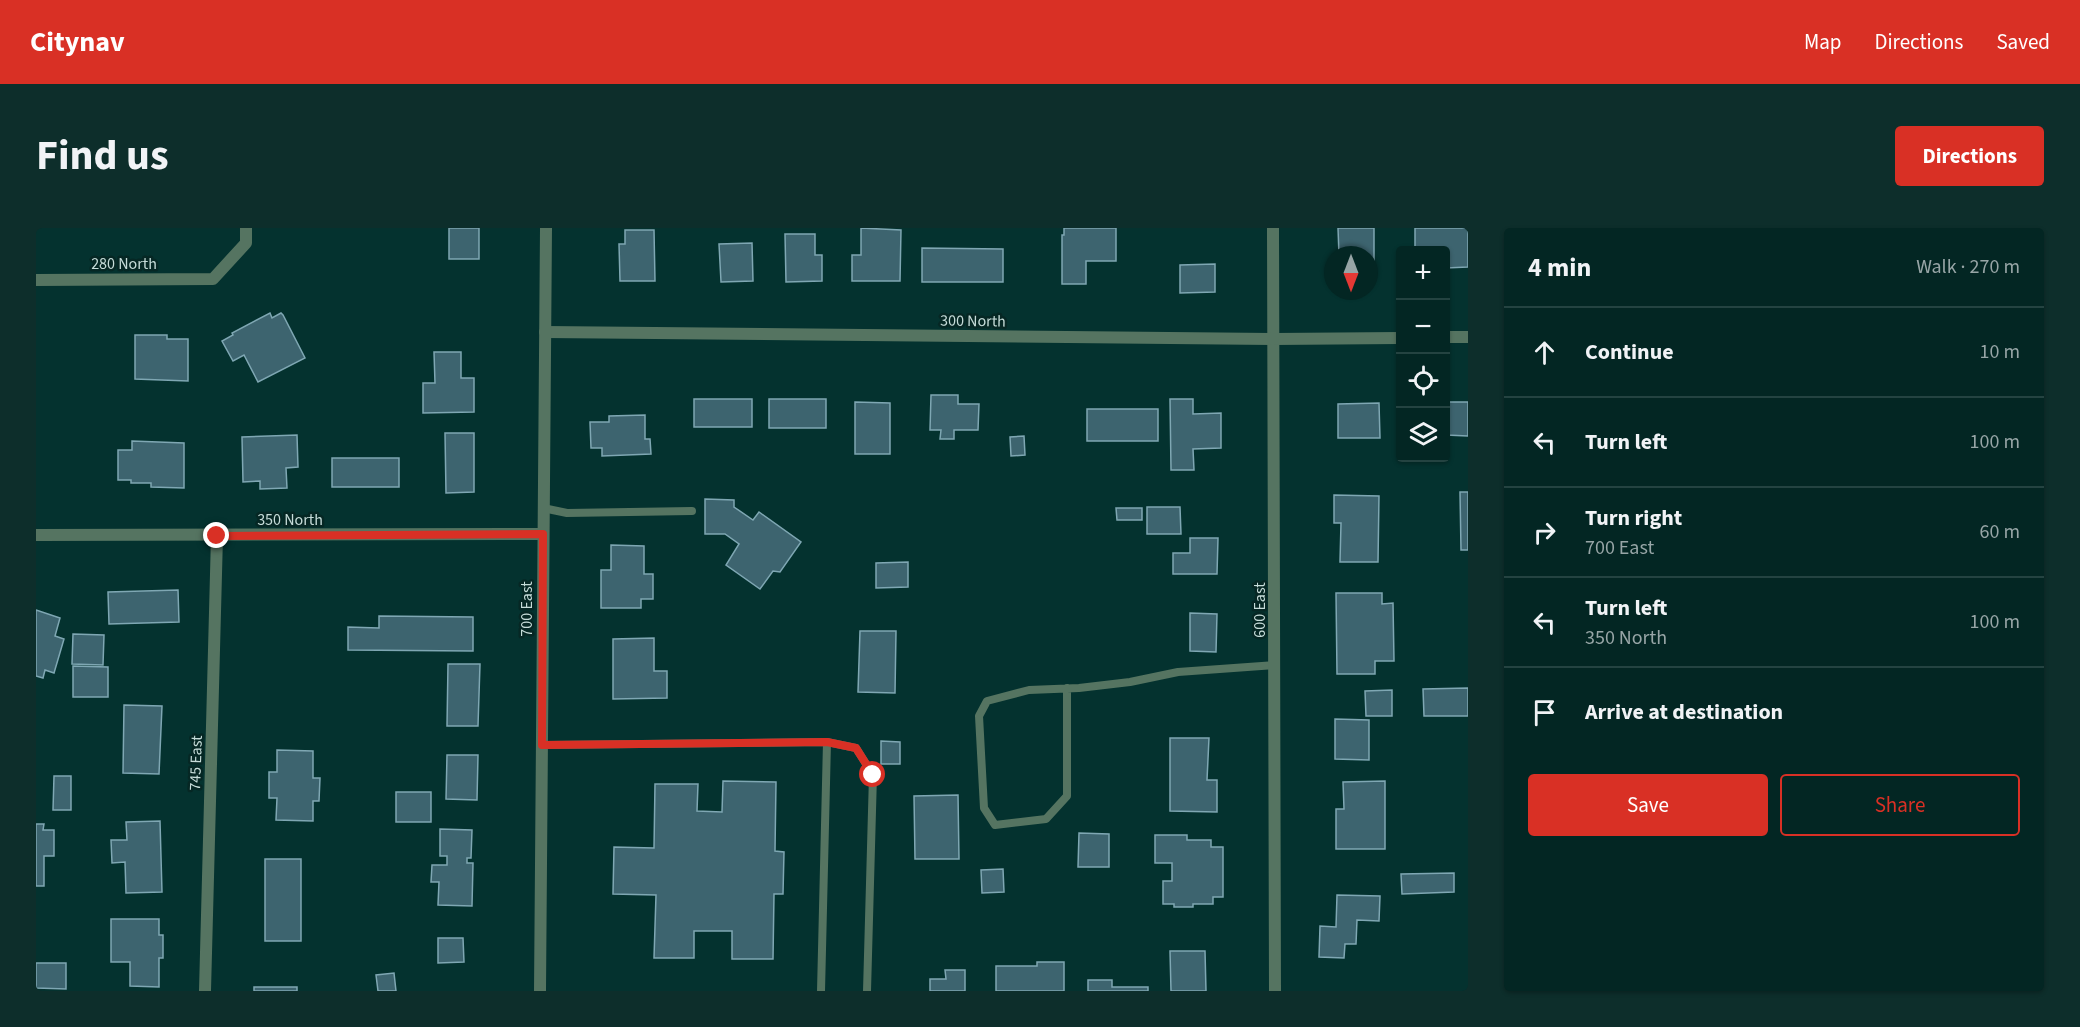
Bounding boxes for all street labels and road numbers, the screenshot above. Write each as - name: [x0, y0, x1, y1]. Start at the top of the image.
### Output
- street label: 280 North: [91, 253, 157, 275]
- street label: 300 North: [940, 309, 1006, 333]
- street label: 350 North: [257, 509, 323, 531]
- street label: 700 East: [516, 581, 538, 637]
- street label: 600 East: [1249, 582, 1271, 638]
- street label: 745 East: [184, 734, 208, 791]

